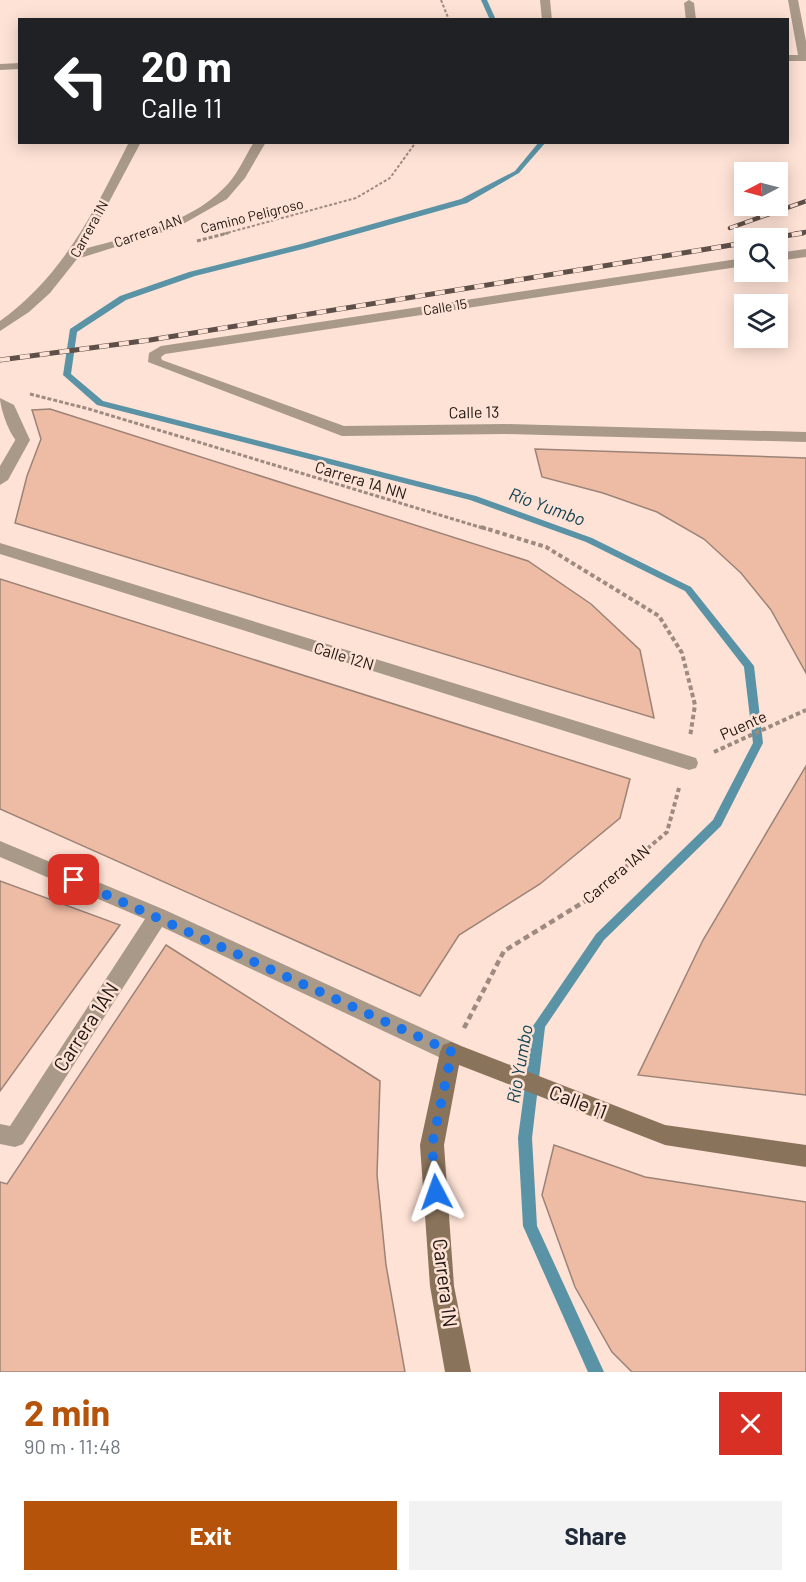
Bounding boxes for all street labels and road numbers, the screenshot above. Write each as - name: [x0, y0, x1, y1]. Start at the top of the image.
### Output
- street label: Camino Peligroso: [199, 195, 305, 237]
- street label: Carrera 1N: [66, 197, 111, 260]
- street label: Carrera 1AN: [112, 210, 184, 251]
- street label: Calle 15: [422, 295, 468, 318]
- street label: Calle 13: [448, 402, 500, 421]
- street label: Carrera 1A NN: [313, 457, 409, 502]
- street label: Calle 12N: [312, 637, 377, 674]
- street label: Puente: [716, 706, 769, 743]
- street label: Carrera 1AN: [578, 840, 653, 907]
- street label: Carrera 1AN: [47, 977, 123, 1076]
- street label: Calle 11: [546, 1079, 611, 1123]
- street label: Carrera 1N: [429, 1237, 463, 1329]

